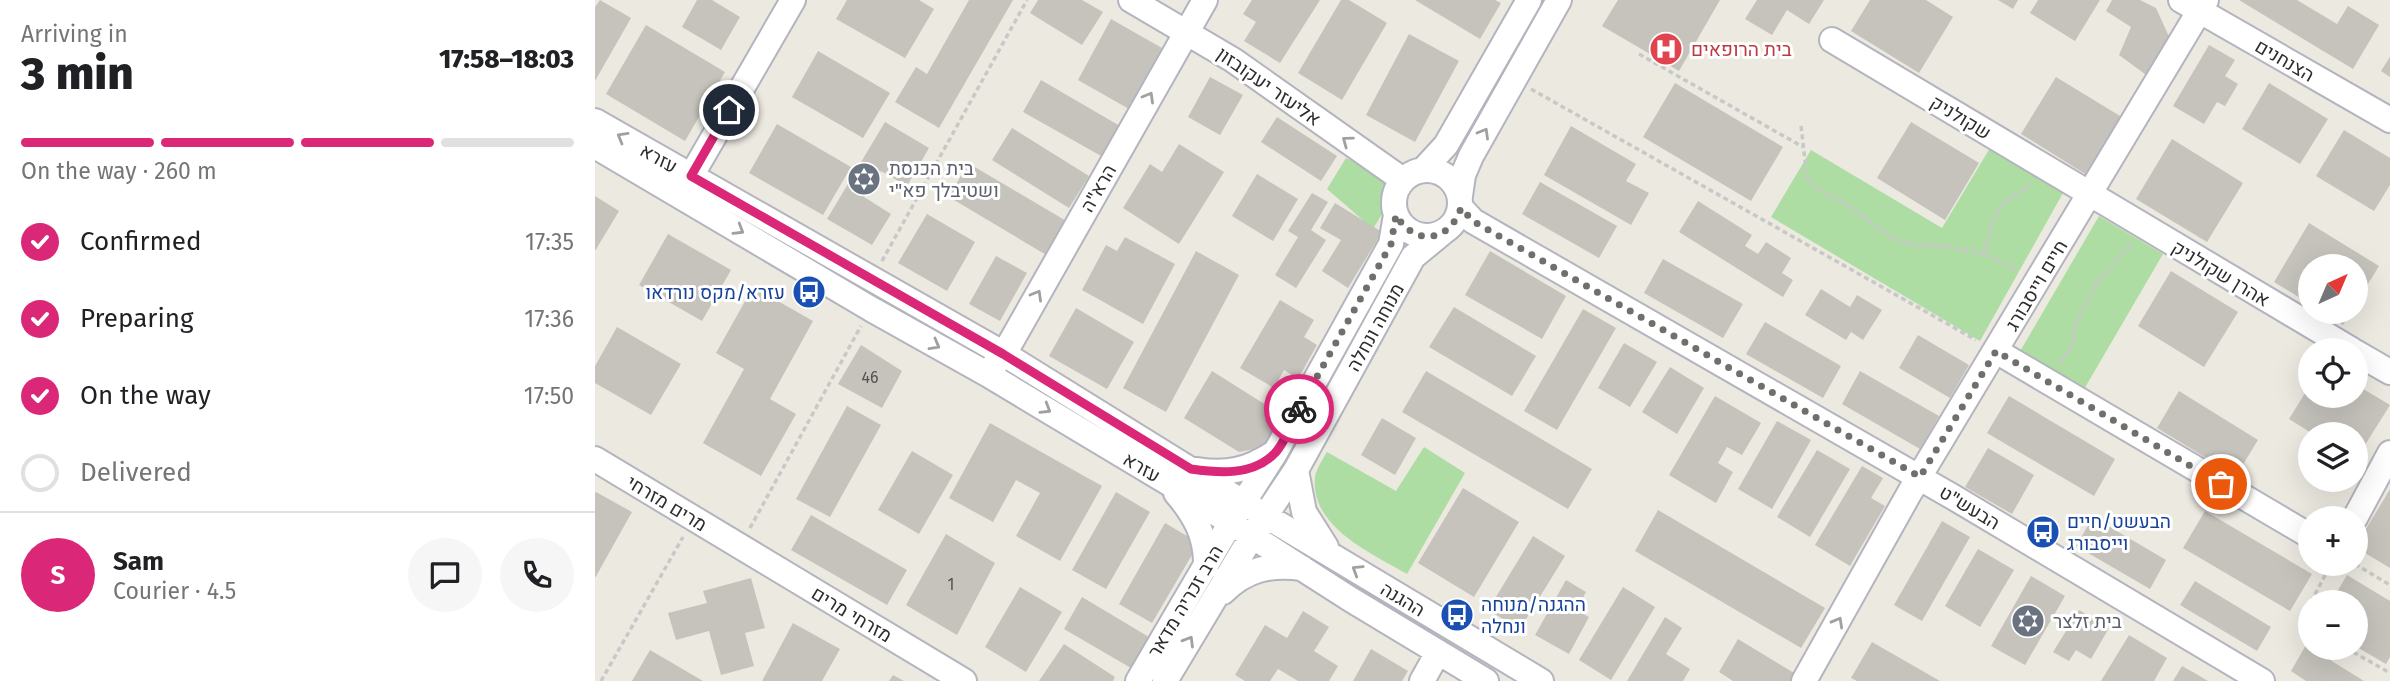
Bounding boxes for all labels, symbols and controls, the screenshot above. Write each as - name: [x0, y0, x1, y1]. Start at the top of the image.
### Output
- text: Arriving in: [21, 20, 128, 48]
- hospital icon: בית הרופאים: [1647, 30, 1685, 68]
- street label: הצנחנים: [2251, 34, 2318, 87]
- place label: בית הרופאים: [1691, 38, 1792, 61]
- street label: אליעזר יעקובזון: [1212, 42, 1325, 131]
- text: 17:58–18:03: [439, 44, 574, 75]
- text: 3 min: [21, 46, 134, 101]
- pin: [699, 80, 759, 140]
- street label: שקולניק: [1926, 90, 1995, 144]
- icon: home: [710, 91, 748, 129]
- one-way arrow: [1141, 92, 1154, 104]
- one-way arrow: [1476, 128, 1489, 141]
- one-way arrow: [617, 132, 630, 145]
- one-way arrow: [1342, 137, 1355, 149]
- street label: עזרא: [636, 139, 681, 178]
- text: On the way · 260 m: [21, 157, 217, 185]
- place label: בית הכנסת ושטיבלך פא"י: [889, 157, 999, 202]
- synagogue icon: בית הכנסת ושטיבלך פא"י: [845, 160, 883, 198]
- street label: הרא"ה: [1076, 160, 1121, 216]
- one-way arrow: [731, 222, 744, 235]
- icon: check: [21, 223, 59, 261]
- text: Confirmed: [80, 226, 201, 257]
- text: 17:35: [525, 228, 574, 256]
- street label: אהרן שקולניק: [2168, 235, 2274, 312]
- street label: חיים וייסבורג: [2000, 236, 2072, 335]
- north arrow: [2298, 254, 2368, 324]
- map controls: [2298, 254, 2368, 660]
- bus stop icon: עזרא/מקס נורדאו: [790, 273, 828, 311]
- street label: מנוחה ונחלה: [1342, 279, 1409, 375]
- place label: עזרא/מקס נורדאו: [645, 281, 785, 304]
- one-way arrow: [1029, 289, 1042, 302]
- icon: check: [21, 300, 59, 338]
- text: Preparing: [80, 303, 193, 334]
- text: 17:36: [524, 305, 574, 333]
- one-way arrow: [928, 337, 940, 350]
- button: locate: [2298, 338, 2368, 408]
- house number: 46: [861, 368, 879, 387]
- courier: [1264, 374, 1334, 444]
- icon: check: [21, 377, 59, 415]
- text: On the way: [80, 380, 211, 411]
- text: 17:50: [524, 382, 574, 410]
- icon: bike: [1280, 390, 1318, 428]
- one-way arrow: [1038, 401, 1051, 414]
- button: layers: [2298, 422, 2368, 492]
- street label: עזרא: [1119, 447, 1164, 487]
- pin: [2191, 454, 2251, 514]
- text: Delivered: [80, 457, 192, 488]
- icon: bag: [2202, 465, 2240, 503]
- street label: מרים מזרחי: [622, 471, 711, 536]
- street label: הבעש"ט: [1935, 480, 2004, 534]
- button: +: [2298, 506, 2368, 576]
- place label: הבעשט/חיים וייסבורג: [2067, 510, 2171, 555]
- bus stop icon: הבעשט/חיים וייסבורג: [2024, 513, 2062, 551]
- button: chat: [408, 538, 482, 612]
- button: phone: [500, 538, 574, 612]
- street label: הרב זכריה מדאר: [1143, 541, 1228, 662]
- text: Sam: [113, 546, 164, 577]
- text: S: [51, 560, 65, 591]
- one-way arrow: [1351, 566, 1364, 579]
- house number: 1: [948, 575, 954, 594]
- text: Courier · 4.5: [113, 577, 236, 605]
- street label: ההגנה: [1376, 577, 1429, 622]
- street label: מזרחי מרים: [807, 582, 896, 647]
- button: −: [2298, 590, 2368, 660]
- place label: ההגנה/מנוחה ונחלה: [1481, 593, 1586, 638]
- bus stop icon: ההגנה/מנוחה ונחלה: [1438, 596, 1476, 634]
- synagogue icon: בית זלצר: [2009, 602, 2047, 640]
- place label: בית זלצר: [2053, 610, 2122, 633]
- one-way arrow: [1830, 616, 1843, 629]
- one-way arrow: [1181, 636, 1194, 649]

